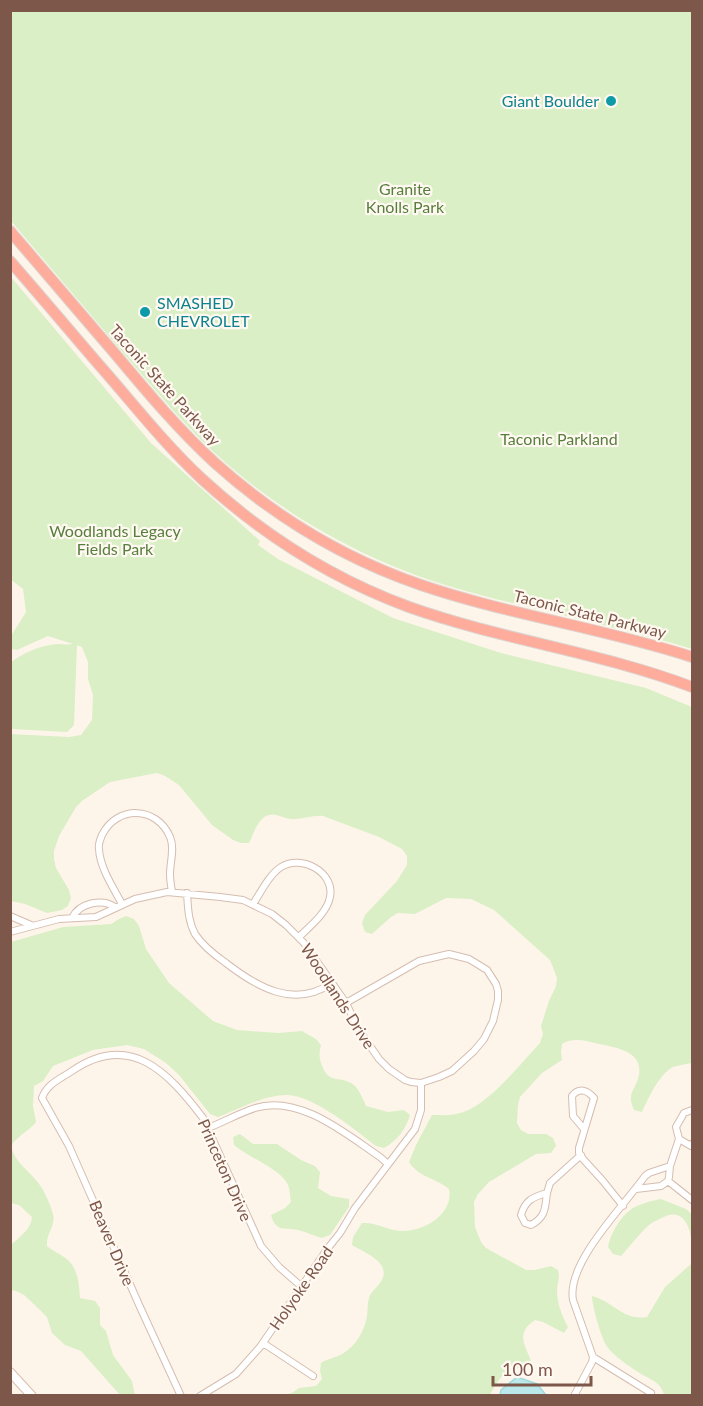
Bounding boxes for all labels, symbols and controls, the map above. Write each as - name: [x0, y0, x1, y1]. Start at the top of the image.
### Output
- place label: Giant Boulder: [502, 91, 599, 110]
- marker: Giant Boulder: [604, 94, 618, 108]
- park label: Granite Knolls Park: [366, 179, 445, 216]
- place label: SMASHED CHEVROLET: [157, 293, 250, 330]
- marker: SMASHED CHEVROLET: [138, 305, 152, 319]
- street label: Taconic State Parkway: [106, 320, 225, 450]
- park label: Taconic Parkland: [500, 429, 618, 448]
- park label: Woodlands Legacy Fields Park: [49, 521, 182, 558]
- street label: Taconic State Parkway: [512, 585, 669, 642]
- street label: Woodlands Drive: [297, 940, 379, 1052]
- street label: Princeton Drive: [194, 1116, 256, 1224]
- street label: Beaver Drive: [86, 1197, 139, 1288]
- street label: Holyoke Road: [265, 1242, 336, 1333]
- scale bar: [493, 1349, 590, 1387]
- text: 100 m: [502, 1358, 553, 1380]

